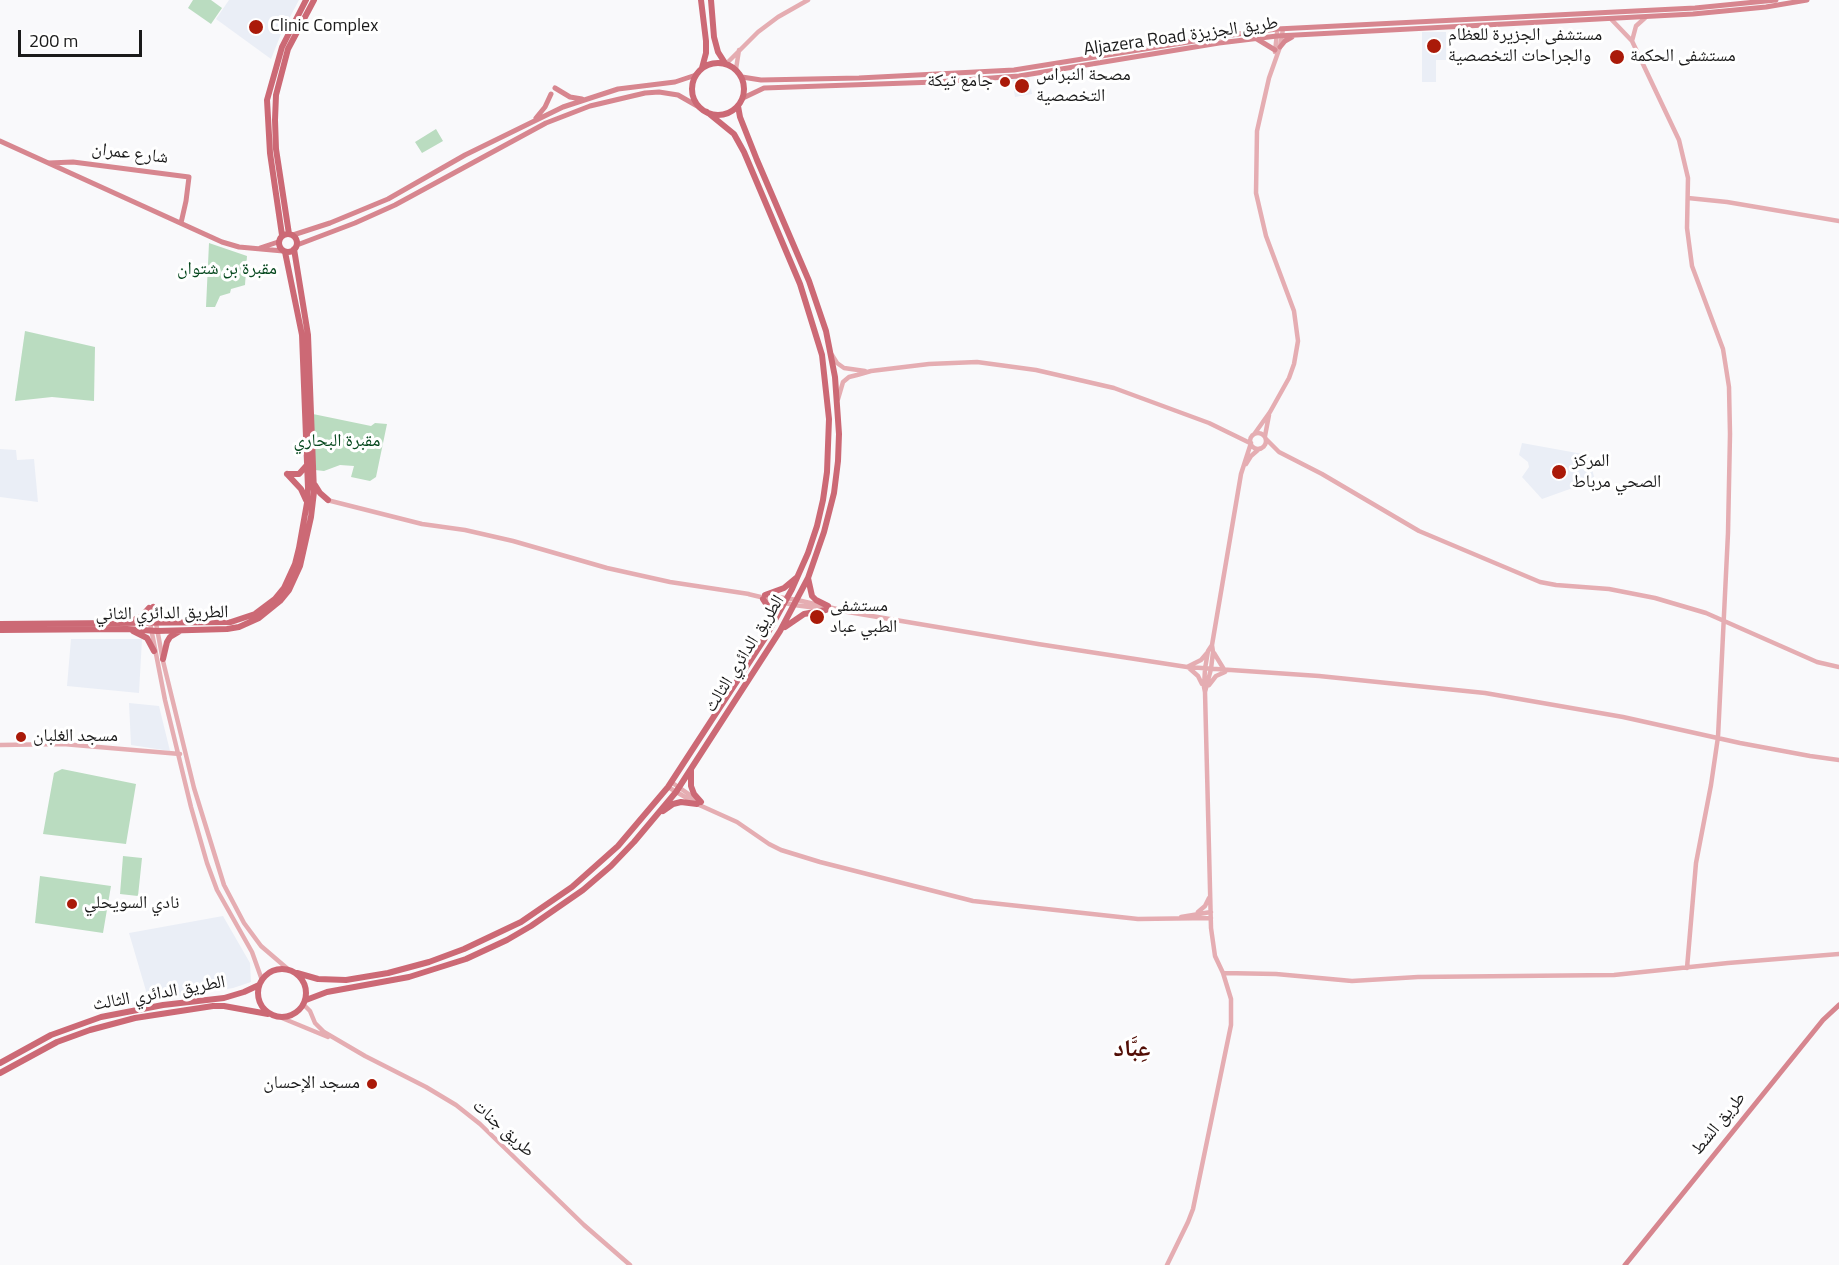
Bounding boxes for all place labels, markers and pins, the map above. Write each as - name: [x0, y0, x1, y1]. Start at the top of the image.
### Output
- place label: Clinic Complex: [270, 16, 378, 38]
- marker: Clinic Complex: [247, 18, 265, 36]
- place label: مستشفى الجزيرة للعظام والجراحات التخصصية: [1448, 25, 1602, 68]
- marker: مستشفى الجزيرة للعظام والجراحات التخصصية: [1425, 37, 1443, 55]
- place label: مستشفى الحكمة: [1630, 46, 1736, 68]
- marker: مستشفى الحكمة: [1608, 48, 1626, 66]
- place label: مصحة النبراس التخصصية: [1036, 65, 1131, 107]
- place label: جامع تيكة: [927, 71, 993, 93]
- marker: جامع تيكة: [998, 75, 1012, 89]
- marker: مصحة النبراس التخصصية: [1013, 77, 1031, 95]
- place label: المركز الصحي مرباط: [1572, 451, 1661, 494]
- marker: المركز الصحي مرباط: [1550, 463, 1568, 481]
- place label: مستشفى الطبي عباد: [830, 596, 897, 638]
- marker: مستشفى الطبي عباد: [808, 608, 826, 626]
- place label: مسجد الغلبان: [33, 726, 118, 748]
- marker: مسجد الغلبان: [14, 730, 28, 744]
- place label: نادي السويحلي: [84, 893, 179, 915]
- marker: نادي السويحلي: [65, 897, 79, 911]
- place label: مسجد الإحسان: [263, 1073, 360, 1095]
- marker: مسجد الإحسان: [365, 1077, 379, 1091]

